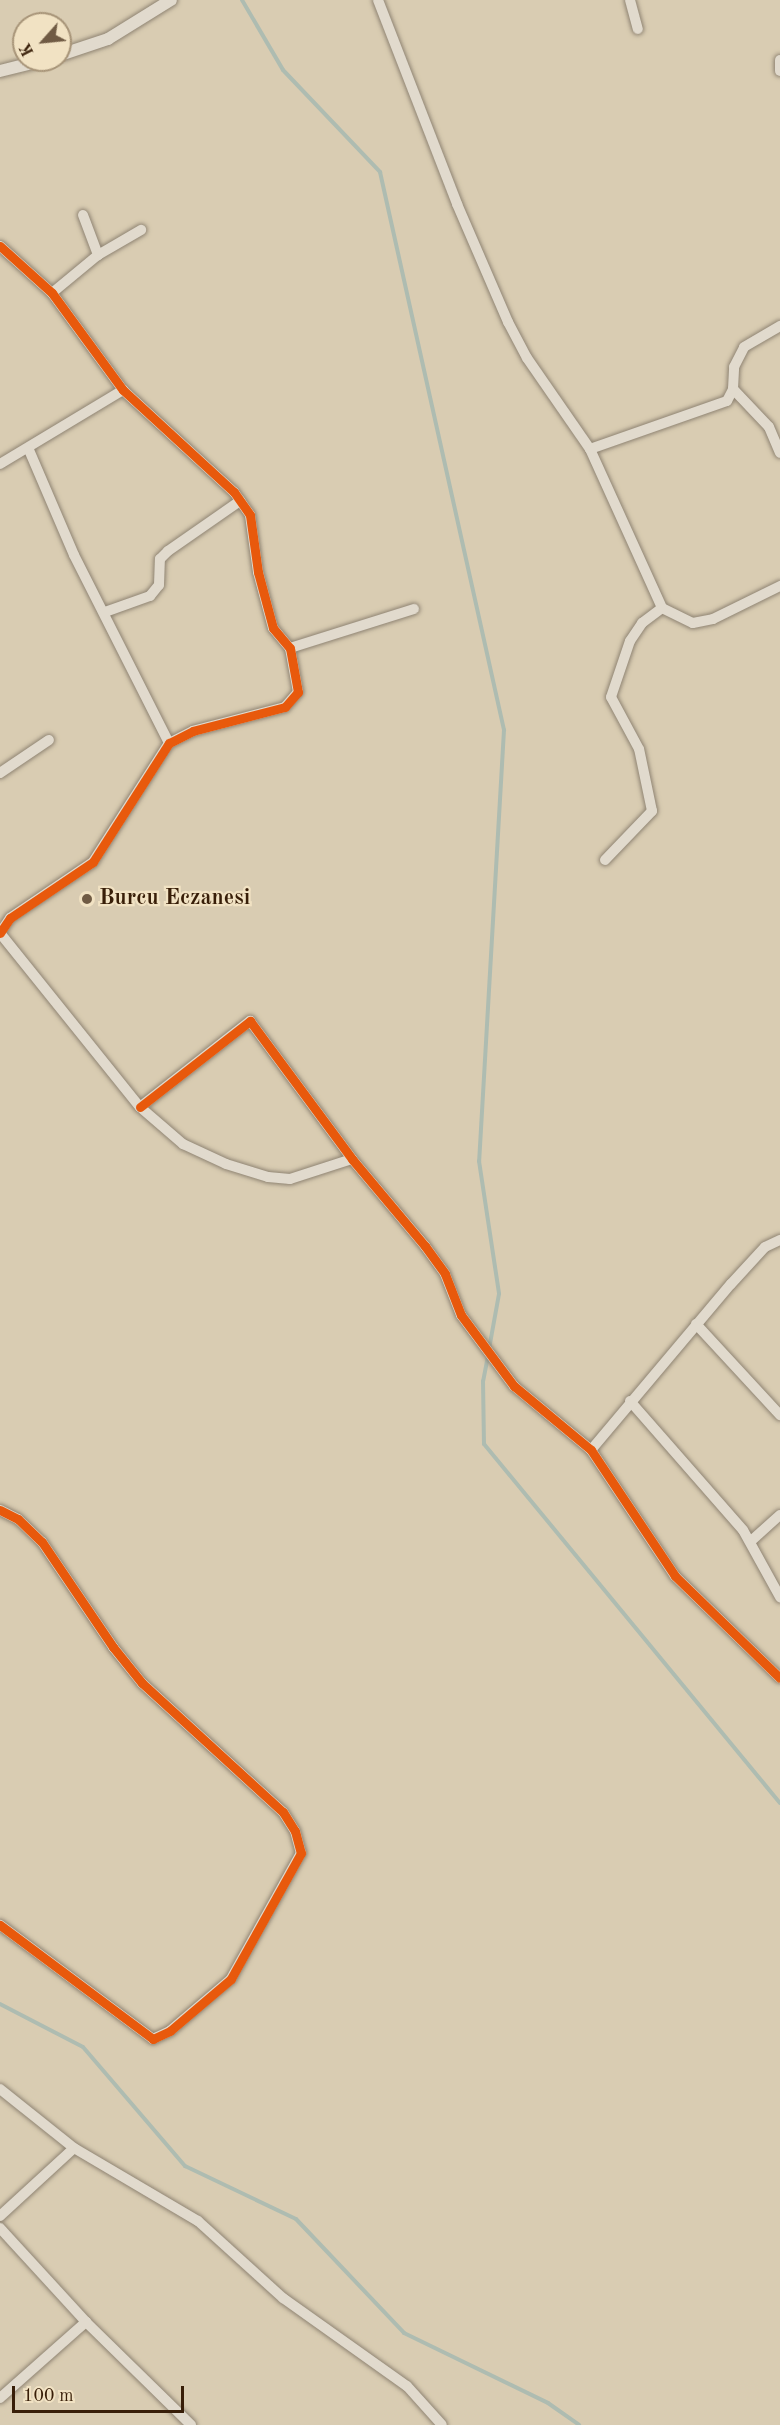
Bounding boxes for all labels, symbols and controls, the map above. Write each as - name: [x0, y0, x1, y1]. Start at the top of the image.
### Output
- north arrow: [12, 12, 72, 72]
- text: K: [18, 40, 38, 58]
- place label: Burcu Eczanesi: [99, 886, 250, 912]
- marker: Burcu Eczanesi: [80, 892, 94, 906]
- scale bar: [15, 2374, 188, 2412]
- text: 100 m: [23, 2387, 74, 2405]

